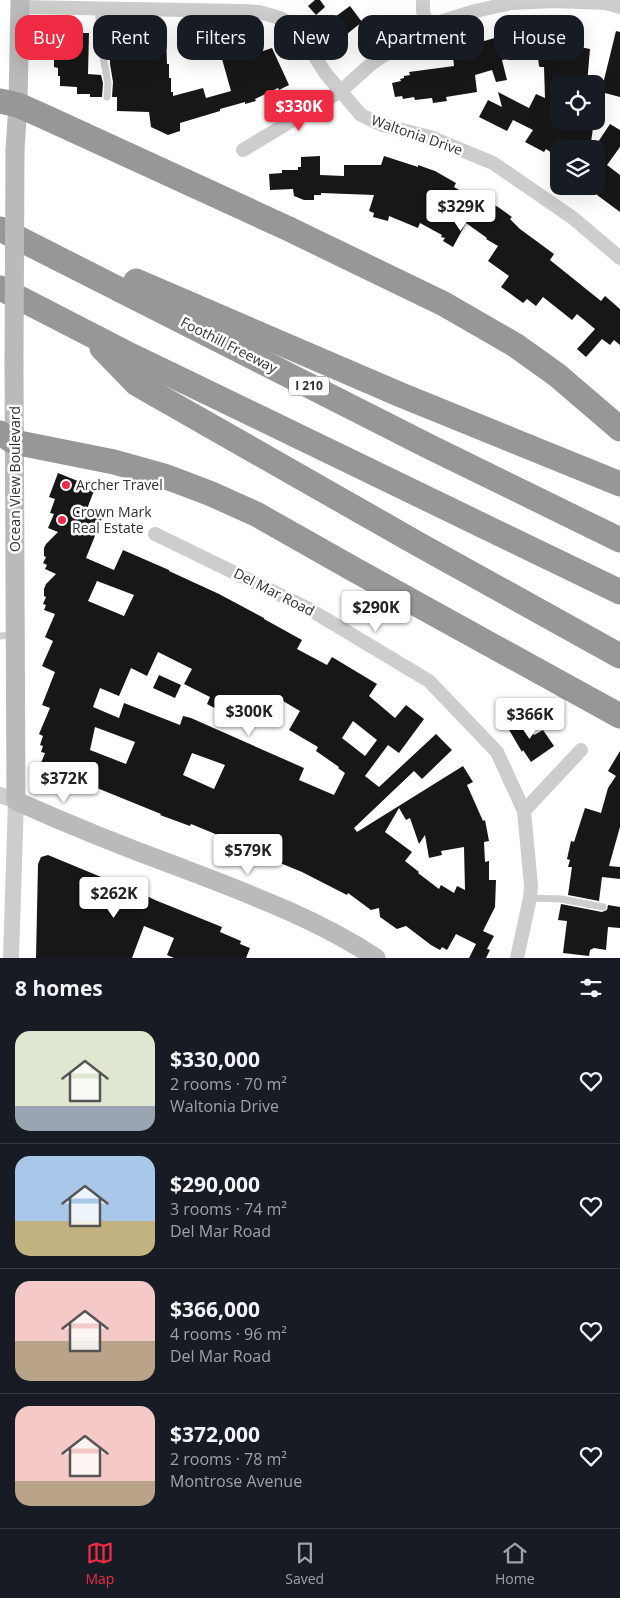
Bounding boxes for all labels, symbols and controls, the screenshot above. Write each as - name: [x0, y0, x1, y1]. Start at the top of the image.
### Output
- chip: Buy: [15, 15, 83, 60]
- chip: Rent: [93, 15, 167, 60]
- chip: Filters: [177, 15, 264, 60]
- chip: New: [274, 15, 348, 60]
- chip: Apartment: [358, 15, 484, 60]
- chip: House: [494, 15, 584, 60]
- map controls: [550, 75, 605, 195]
- button: locate: [550, 75, 605, 130]
- pin: $330K: [264, 90, 334, 132]
- text: $330K: [275, 95, 323, 117]
- street label: Waltonia Drive: [369, 110, 466, 159]
- button: layers: [550, 140, 605, 195]
- pin: $329K: [426, 190, 496, 232]
- text: $329K: [437, 195, 485, 217]
- street label: Foothill Freeway: [178, 312, 282, 378]
- road number: I 210: [289, 376, 329, 396]
- street label: Ocean View Boulevard: [5, 406, 24, 552]
- place label: Archer Travel: [76, 475, 163, 494]
- marker: Archer Travel: [60, 479, 72, 491]
- place label: Crown Mark Real Estate: [72, 502, 152, 537]
- marker: Crown Mark Real Estate: [56, 514, 68, 526]
- street label: Del Mar Road: [231, 563, 318, 620]
- pin: $290K: [341, 590, 411, 633]
- text: $290K: [352, 596, 400, 618]
- pin: $300K: [214, 694, 284, 737]
- pin: $366K: [495, 698, 565, 740]
- text: $300K: [225, 700, 273, 722]
- text: $366K: [506, 703, 554, 725]
- pin: $372K: [29, 762, 99, 804]
- text: $372K: [40, 767, 88, 789]
- pin: $579K: [213, 834, 283, 876]
- text: $579K: [224, 839, 272, 861]
- pin: $262K: [79, 876, 149, 919]
- text: $262K: [90, 882, 138, 904]
- text: 8 homes: [15, 974, 103, 1002]
- icon: filters: [577, 974, 605, 1002]
- text: $330,000: [170, 1045, 260, 1073]
- icon: home: [55, 1051, 115, 1111]
- icon: heart: [577, 1067, 605, 1095]
- text: 2 rooms · 70 m²: [170, 1073, 287, 1095]
- text: Waltonia Drive: [170, 1095, 279, 1117]
- text: $290,000: [170, 1170, 260, 1198]
- icon: home: [55, 1176, 115, 1236]
- icon: heart: [577, 1192, 605, 1220]
- text: 3 rooms · 74 m²: [170, 1198, 287, 1220]
- text: Del Mar Road: [170, 1220, 271, 1242]
- text: $366,000: [170, 1295, 260, 1323]
- icon: home: [55, 1301, 115, 1361]
- icon: heart: [577, 1317, 605, 1345]
- text: 4 rooms · 96 m²: [170, 1323, 287, 1345]
- text: Del Mar Road: [170, 1345, 271, 1367]
- text: $372,000: [170, 1420, 260, 1448]
- icon: home: [55, 1426, 115, 1486]
- icon: heart: [577, 1442, 605, 1470]
- text: 2 rooms · 78 m²: [170, 1448, 287, 1470]
- text: Montrose Avenue: [170, 1470, 302, 1492]
- tab: Map: [85, 1539, 114, 1588]
- tab: Saved: [285, 1539, 324, 1588]
- tab: Home: [495, 1539, 535, 1588]

